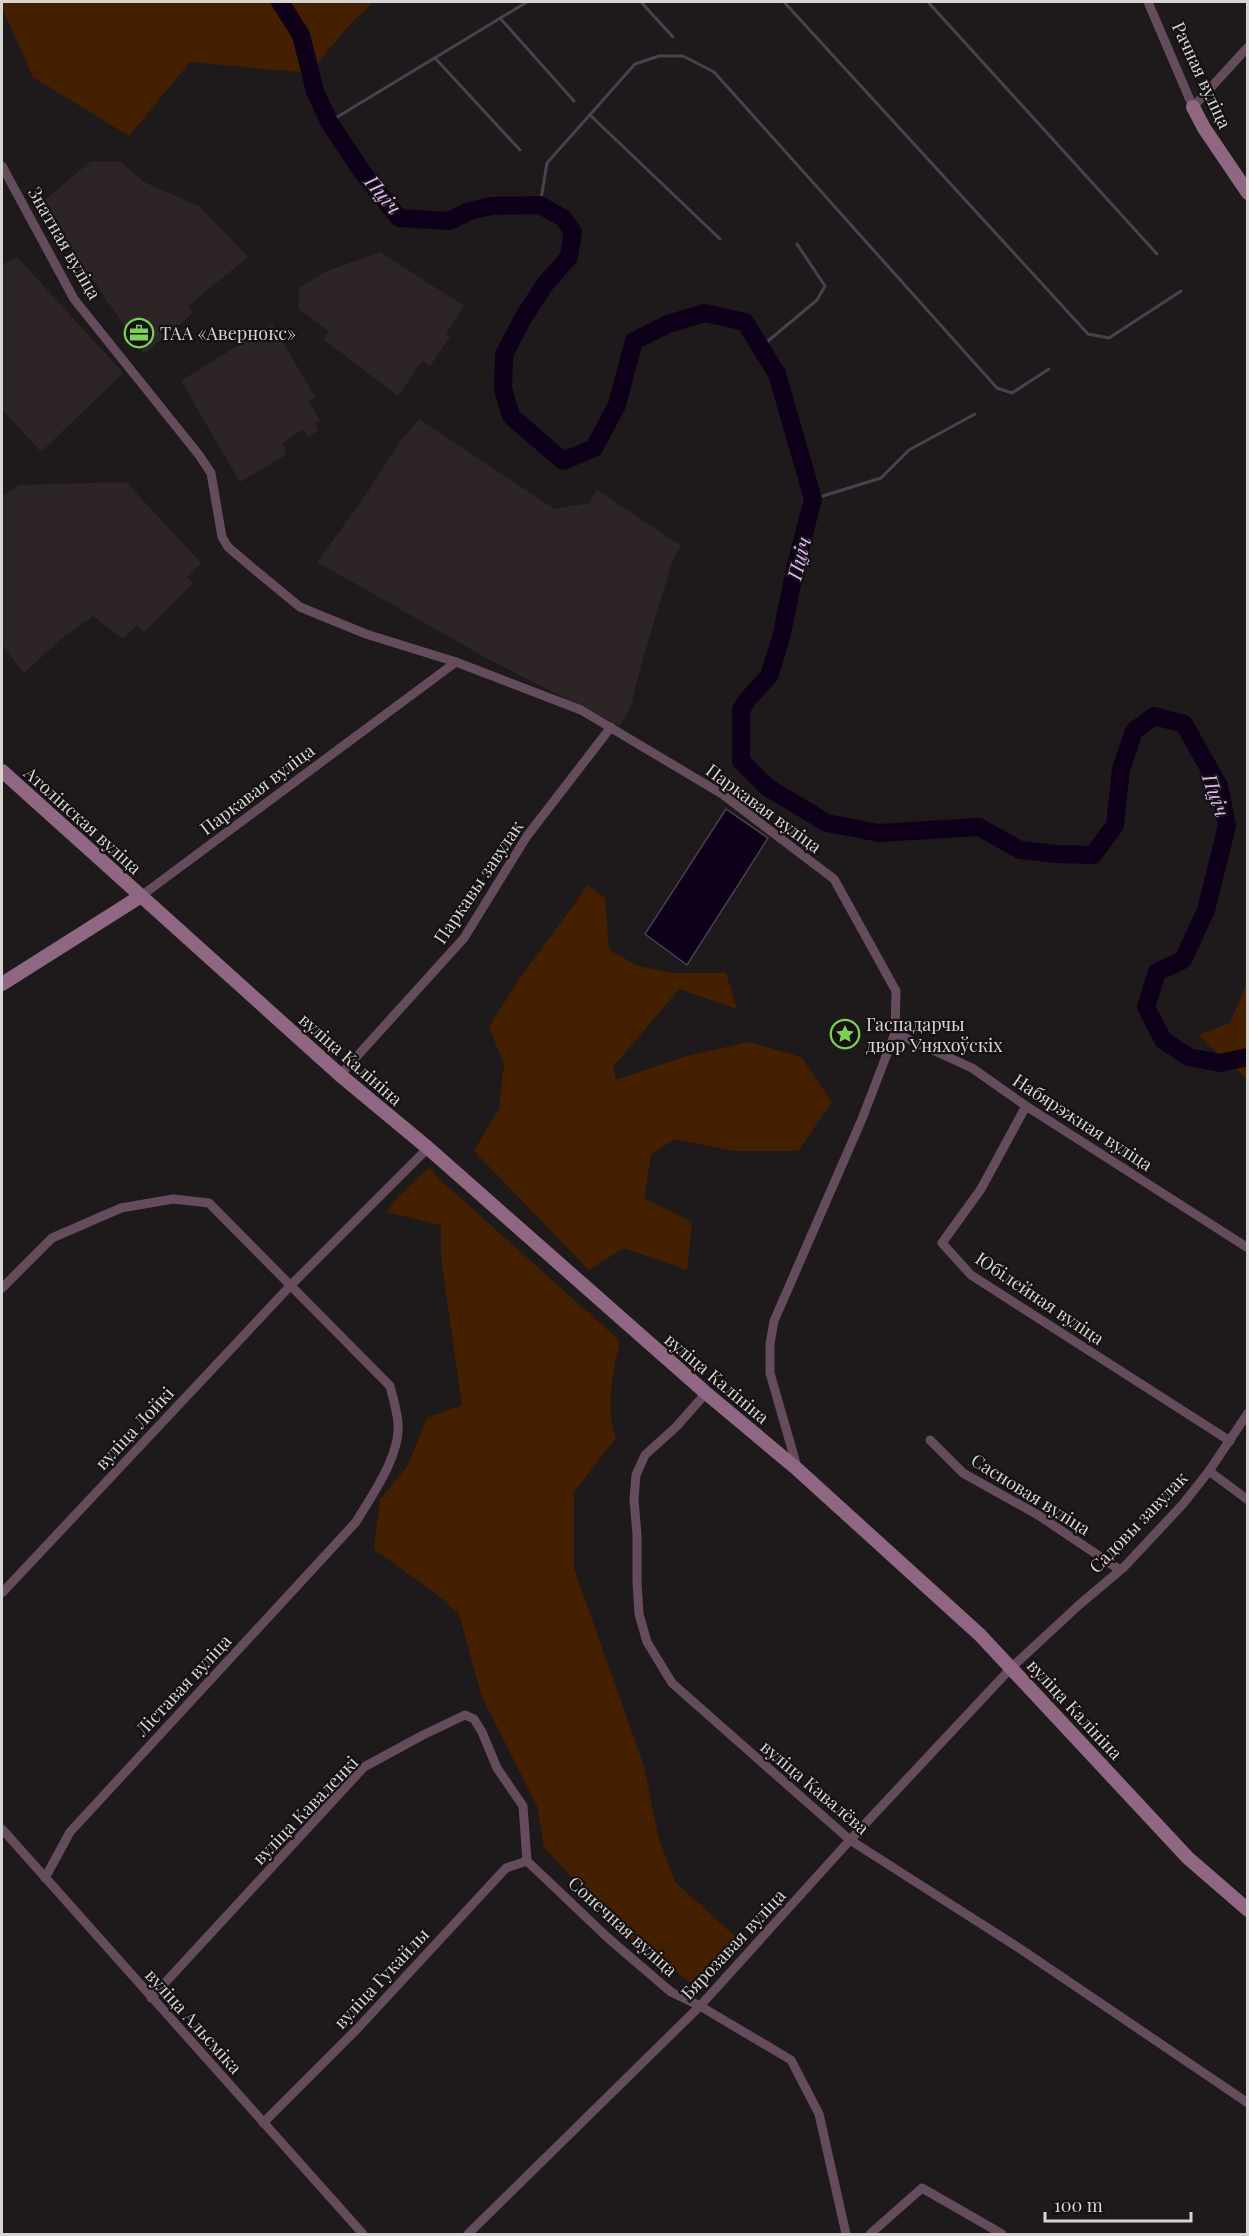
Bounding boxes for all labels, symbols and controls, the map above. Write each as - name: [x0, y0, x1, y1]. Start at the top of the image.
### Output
- street label: Рачная вуліца: [1167, 18, 1237, 132]
- water label: Пціч: [359, 168, 408, 219]
- street label: Знатная вуліца: [23, 182, 107, 304]
- office icon: ТАА «Авернокс»: [123, 317, 155, 349]
- place label: ТАА «Авернокс»: [160, 321, 296, 345]
- water label: Пціч: [779, 534, 816, 583]
- street label: Паркавая вуліца: [195, 738, 319, 840]
- street label: Паркавая вуліца: [701, 758, 827, 858]
- street label: Атолінская вуліца: [18, 760, 147, 879]
- water label: Пціч: [1197, 769, 1237, 820]
- street label: Паркавы завулак: [428, 816, 528, 948]
- street label: вуліца Калініна: [294, 1007, 408, 1111]
- place label: Гаспадарчы двор Уняхоўскіх: [866, 1012, 1003, 1057]
- place icon: Гаспадарчы двор Уняхоўскіх: [829, 1018, 861, 1050]
- street label: Набярэжная вуліца: [1009, 1068, 1157, 1176]
- street label: Юбілейная вуліца: [971, 1246, 1109, 1350]
- street label: вуліца Калініна: [660, 1327, 774, 1429]
- street label: вуліца Лойкі: [89, 1381, 179, 1475]
- street label: Сасновая вуліца: [967, 1448, 1095, 1540]
- street label: Садовы завулак: [1083, 1466, 1193, 1578]
- street label: Ліставая вуліца: [129, 1629, 236, 1742]
- street label: вуліца Калініна: [1022, 1653, 1128, 1765]
- street label: вуліца Кавалёва: [756, 1735, 874, 1840]
- street label: вуліца Каваленкі: [247, 1750, 363, 1870]
- street label: Сонечная вуліца: [563, 1871, 683, 1981]
- street label: Бярозавая вуліца: [675, 1884, 791, 2004]
- street label: вуліца Гукайлы: [328, 1922, 434, 2034]
- street label: вуліца Альсміка: [140, 1963, 248, 2079]
- scale bar: [1045, 2185, 1190, 2223]
- text: 100 m: [1054, 2193, 1103, 2217]

